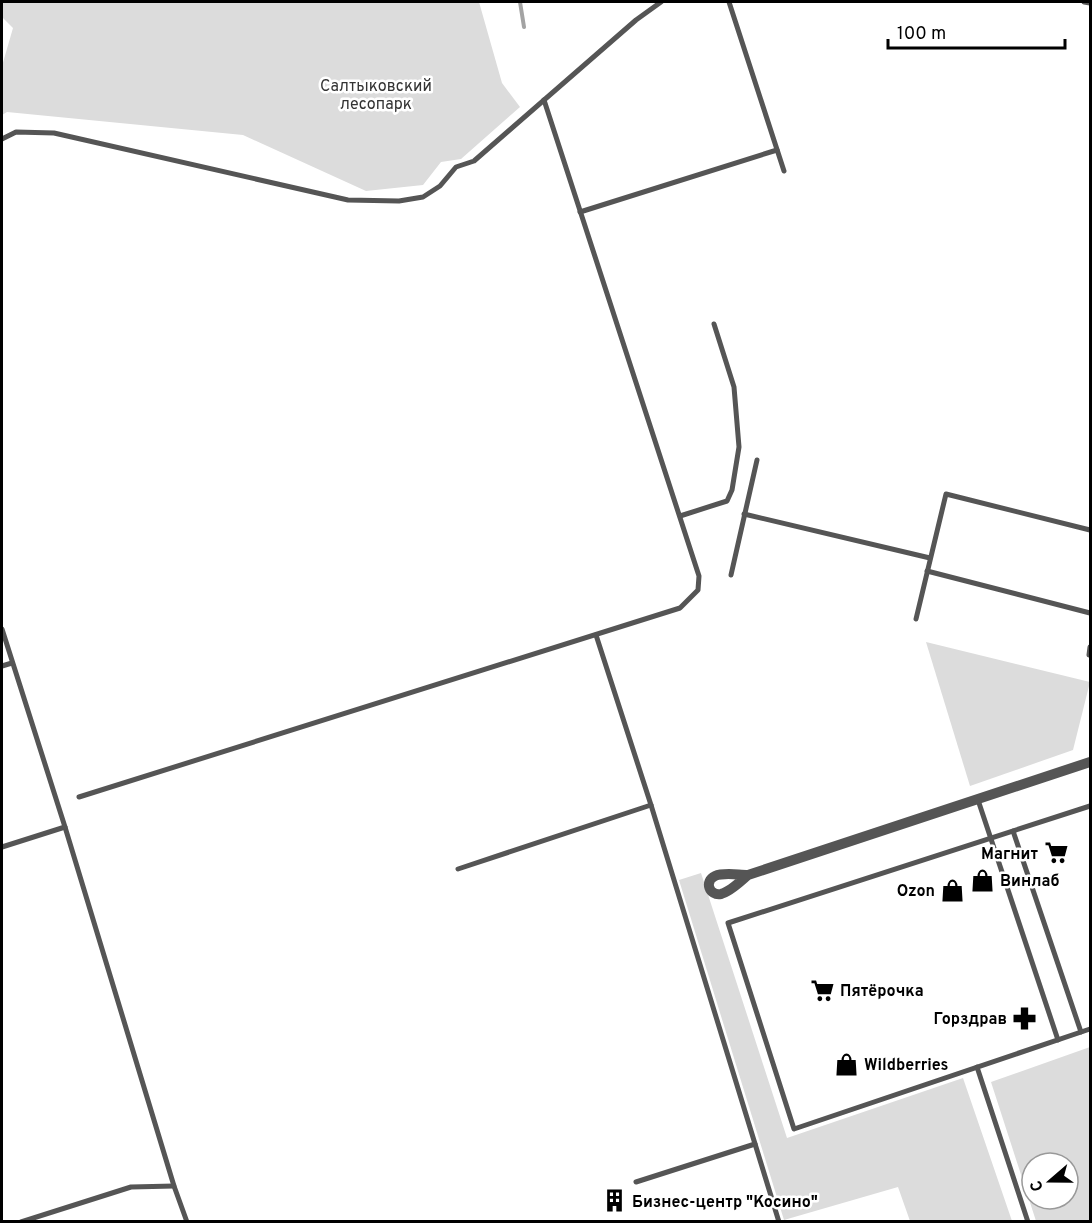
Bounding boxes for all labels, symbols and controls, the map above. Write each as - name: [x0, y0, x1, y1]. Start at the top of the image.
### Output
- scale bar: [888, 12, 1065, 50]
- text: 100 m: [897, 23, 946, 46]
- park label: Салтыковский лесопарк: [320, 77, 432, 115]
- supermarket icon: Магнит: [1043, 840, 1069, 866]
- place label: Магнит: [981, 845, 1038, 865]
- shop icon: Винлаб: [969, 867, 995, 893]
- place label: Винлаб: [1000, 872, 1059, 892]
- shop icon: Ozon: [940, 877, 966, 903]
- place label: Ozon: [897, 882, 935, 902]
- supermarket icon: Пятёрочка: [809, 977, 835, 1003]
- place label: Пятёрочка: [840, 982, 924, 1002]
- pharmacy icon: Горздрав: [1012, 1005, 1038, 1031]
- place label: Горздрав: [934, 1010, 1007, 1030]
- shop icon: Wildberries: [833, 1051, 859, 1077]
- place label: Wildberries: [864, 1056, 949, 1076]
- north arrow: [1020, 1151, 1080, 1211]
- text: С: [1027, 1177, 1049, 1194]
- building icon: Бизнес-центр "Косино": [601, 1188, 627, 1214]
- place label: Бизнес-центр "Косино": [632, 1193, 818, 1213]

